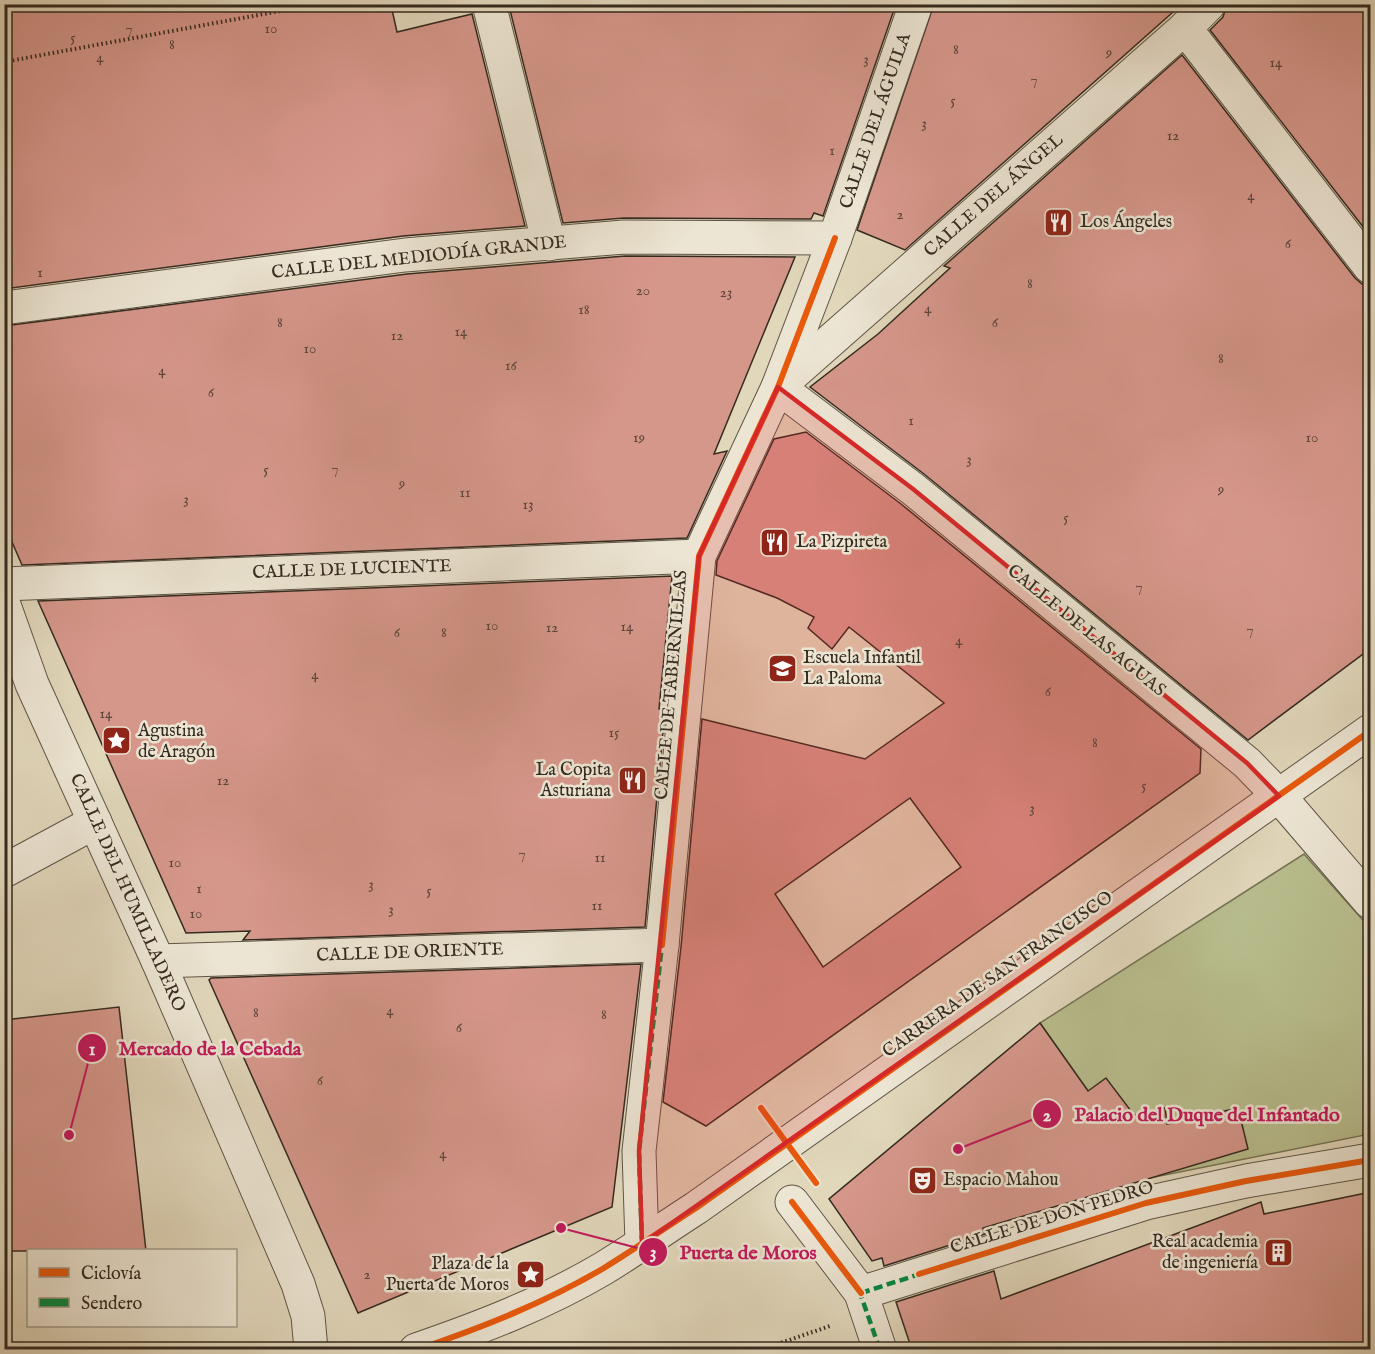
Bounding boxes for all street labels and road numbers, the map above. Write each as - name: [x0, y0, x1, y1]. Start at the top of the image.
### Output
- street label: CALLE DEL ÁGUILA: [833, 29, 917, 212]
- street label: CALLE DEL ÁNGEL: [918, 127, 1069, 263]
- street label: CALLE DEL MEDIODÍA GRANDE: [270, 229, 568, 285]
- street label: CALLE DE LUCIENTE: [252, 555, 452, 585]
- street label: CALLE DE LAS AGUAS: [1002, 560, 1170, 702]
- street label: CALLE DE TABERNILLAS: [650, 569, 694, 801]
- street label: CALLE DEL HUMILLADERO: [64, 770, 190, 1016]
- street label: CARRERA DE SAN FRANCISCO: [878, 886, 1118, 1064]
- street label: CALLE DE ORIENTE: [316, 938, 504, 968]
- street label: CALLE DE DON PEDRO: [948, 1176, 1157, 1260]

